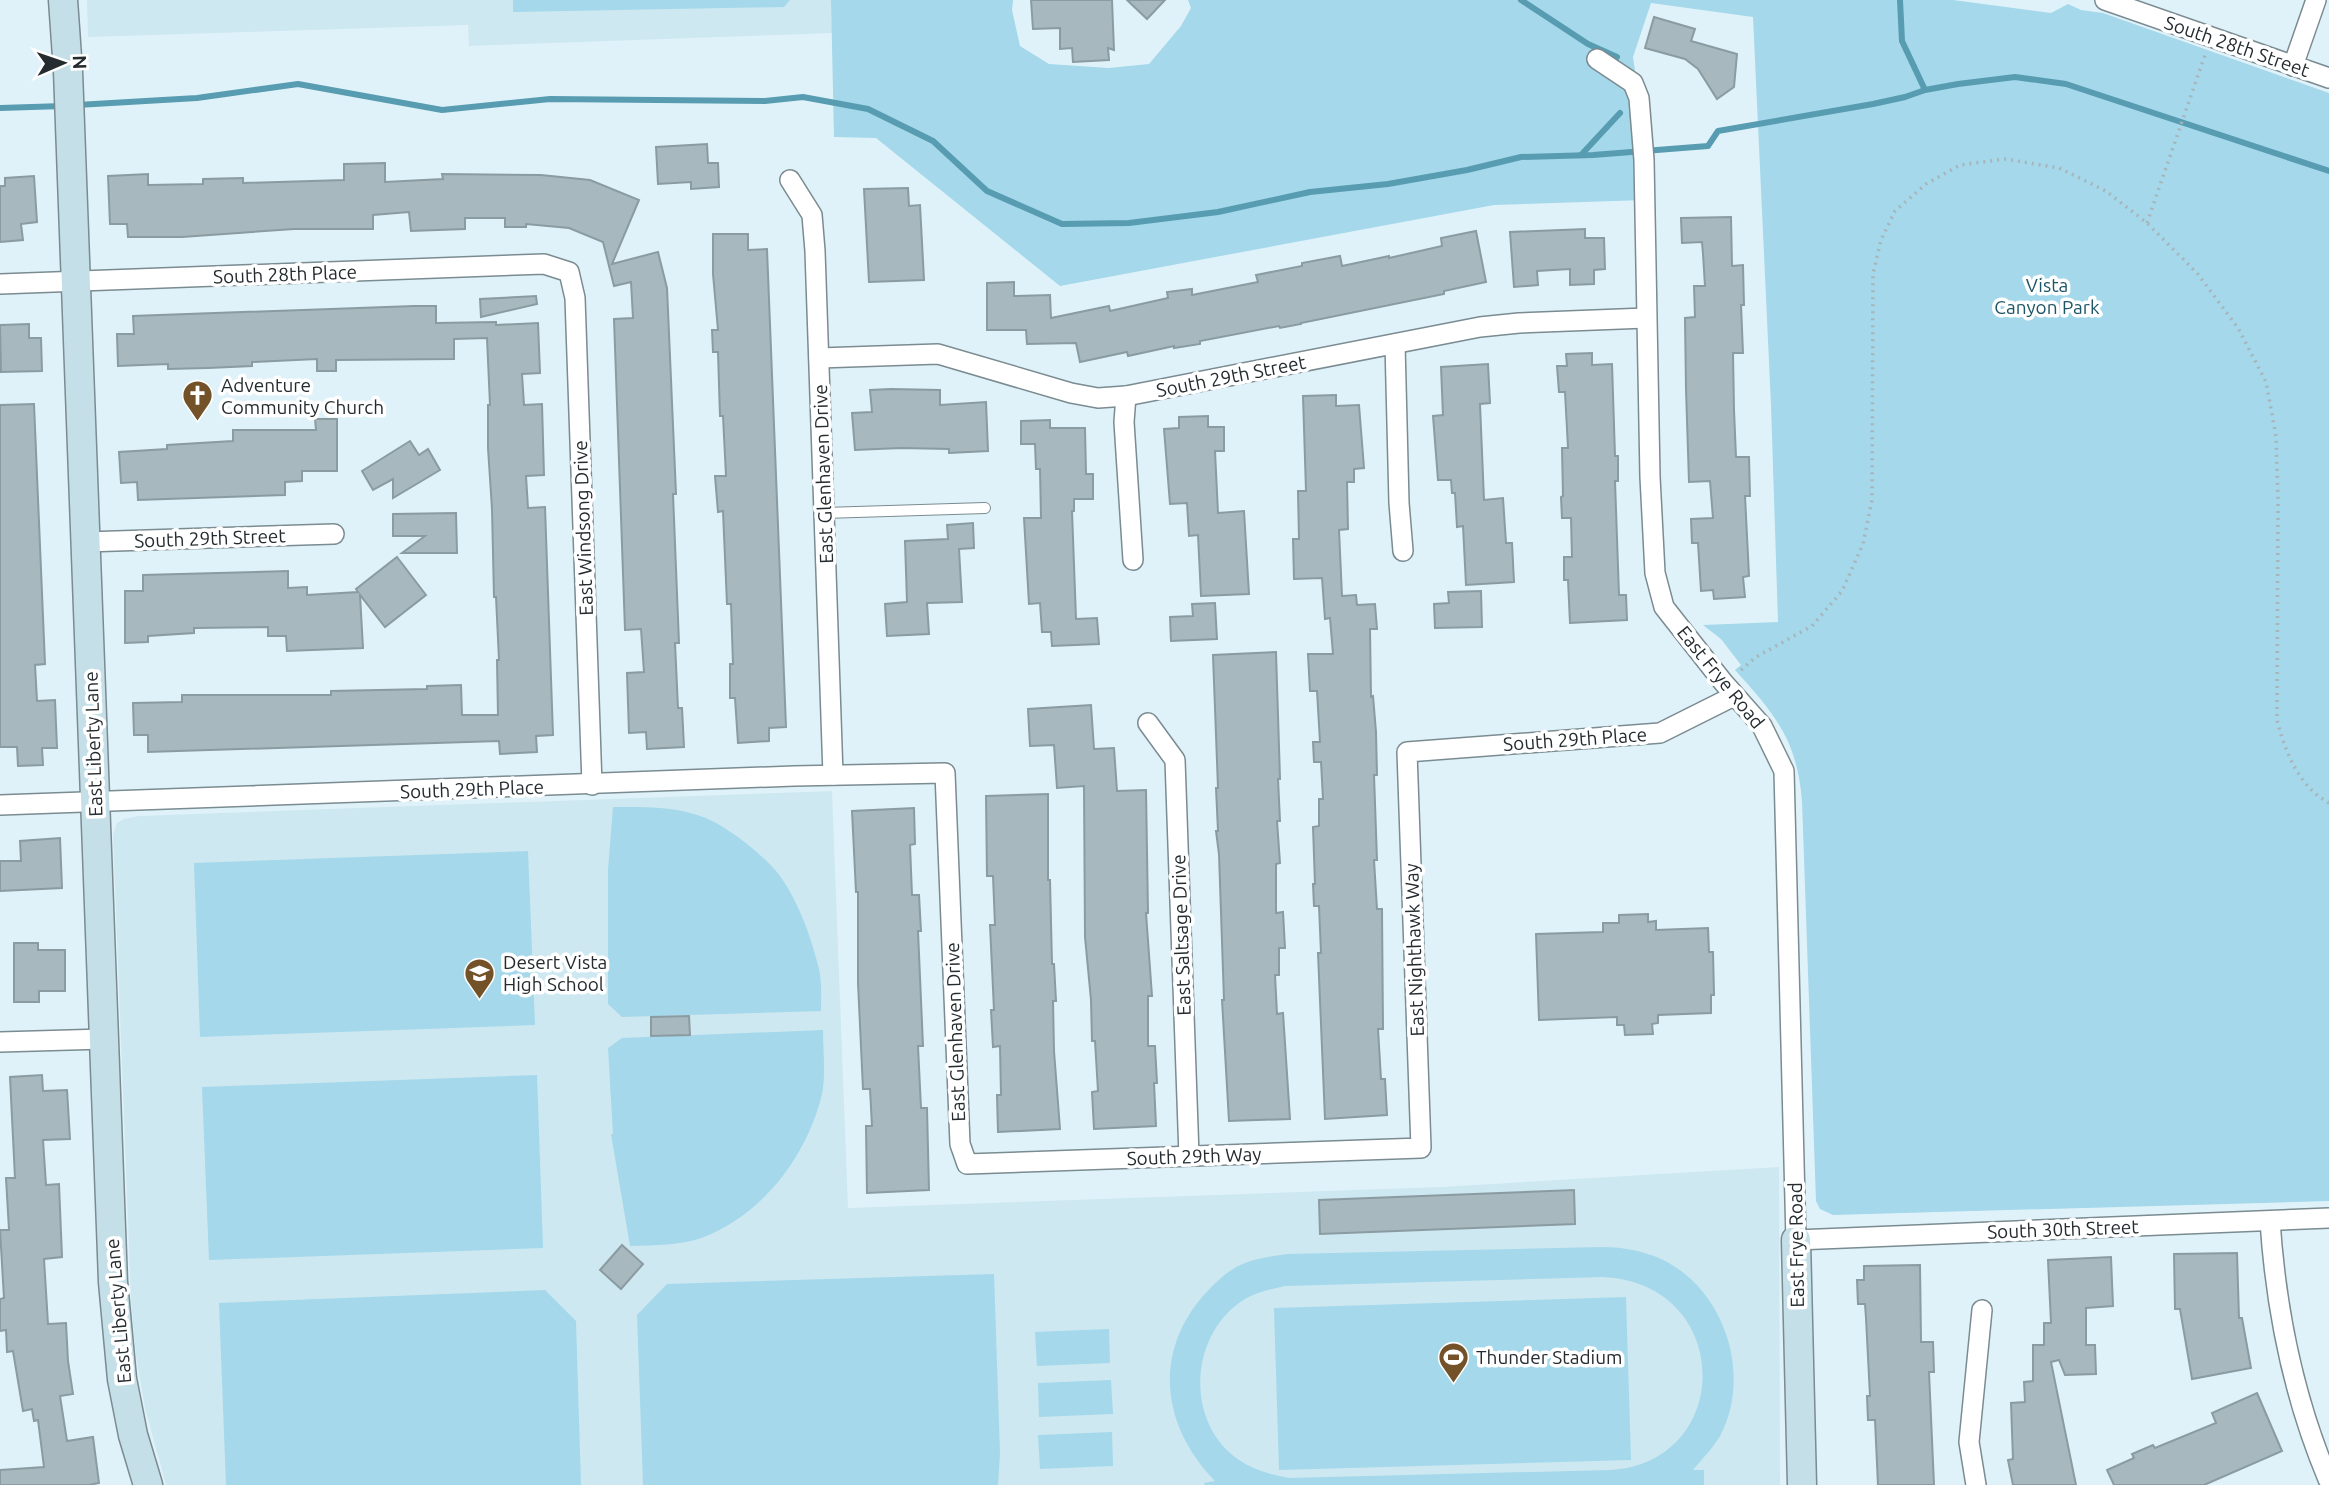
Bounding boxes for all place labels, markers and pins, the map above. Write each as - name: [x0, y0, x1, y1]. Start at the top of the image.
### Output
- place label: Adventure Community Church: [221, 374, 384, 418]
- church icon: Adventure Community Church: [181, 379, 215, 423]
- place label: Desert Vista High School: [503, 951, 607, 995]
- school or university icon: Desert Vista High School: [463, 956, 497, 1000]
- sports icon: Thunder Stadium: [1436, 1340, 1470, 1384]
- place label: Thunder Stadium: [1476, 1346, 1622, 1368]

